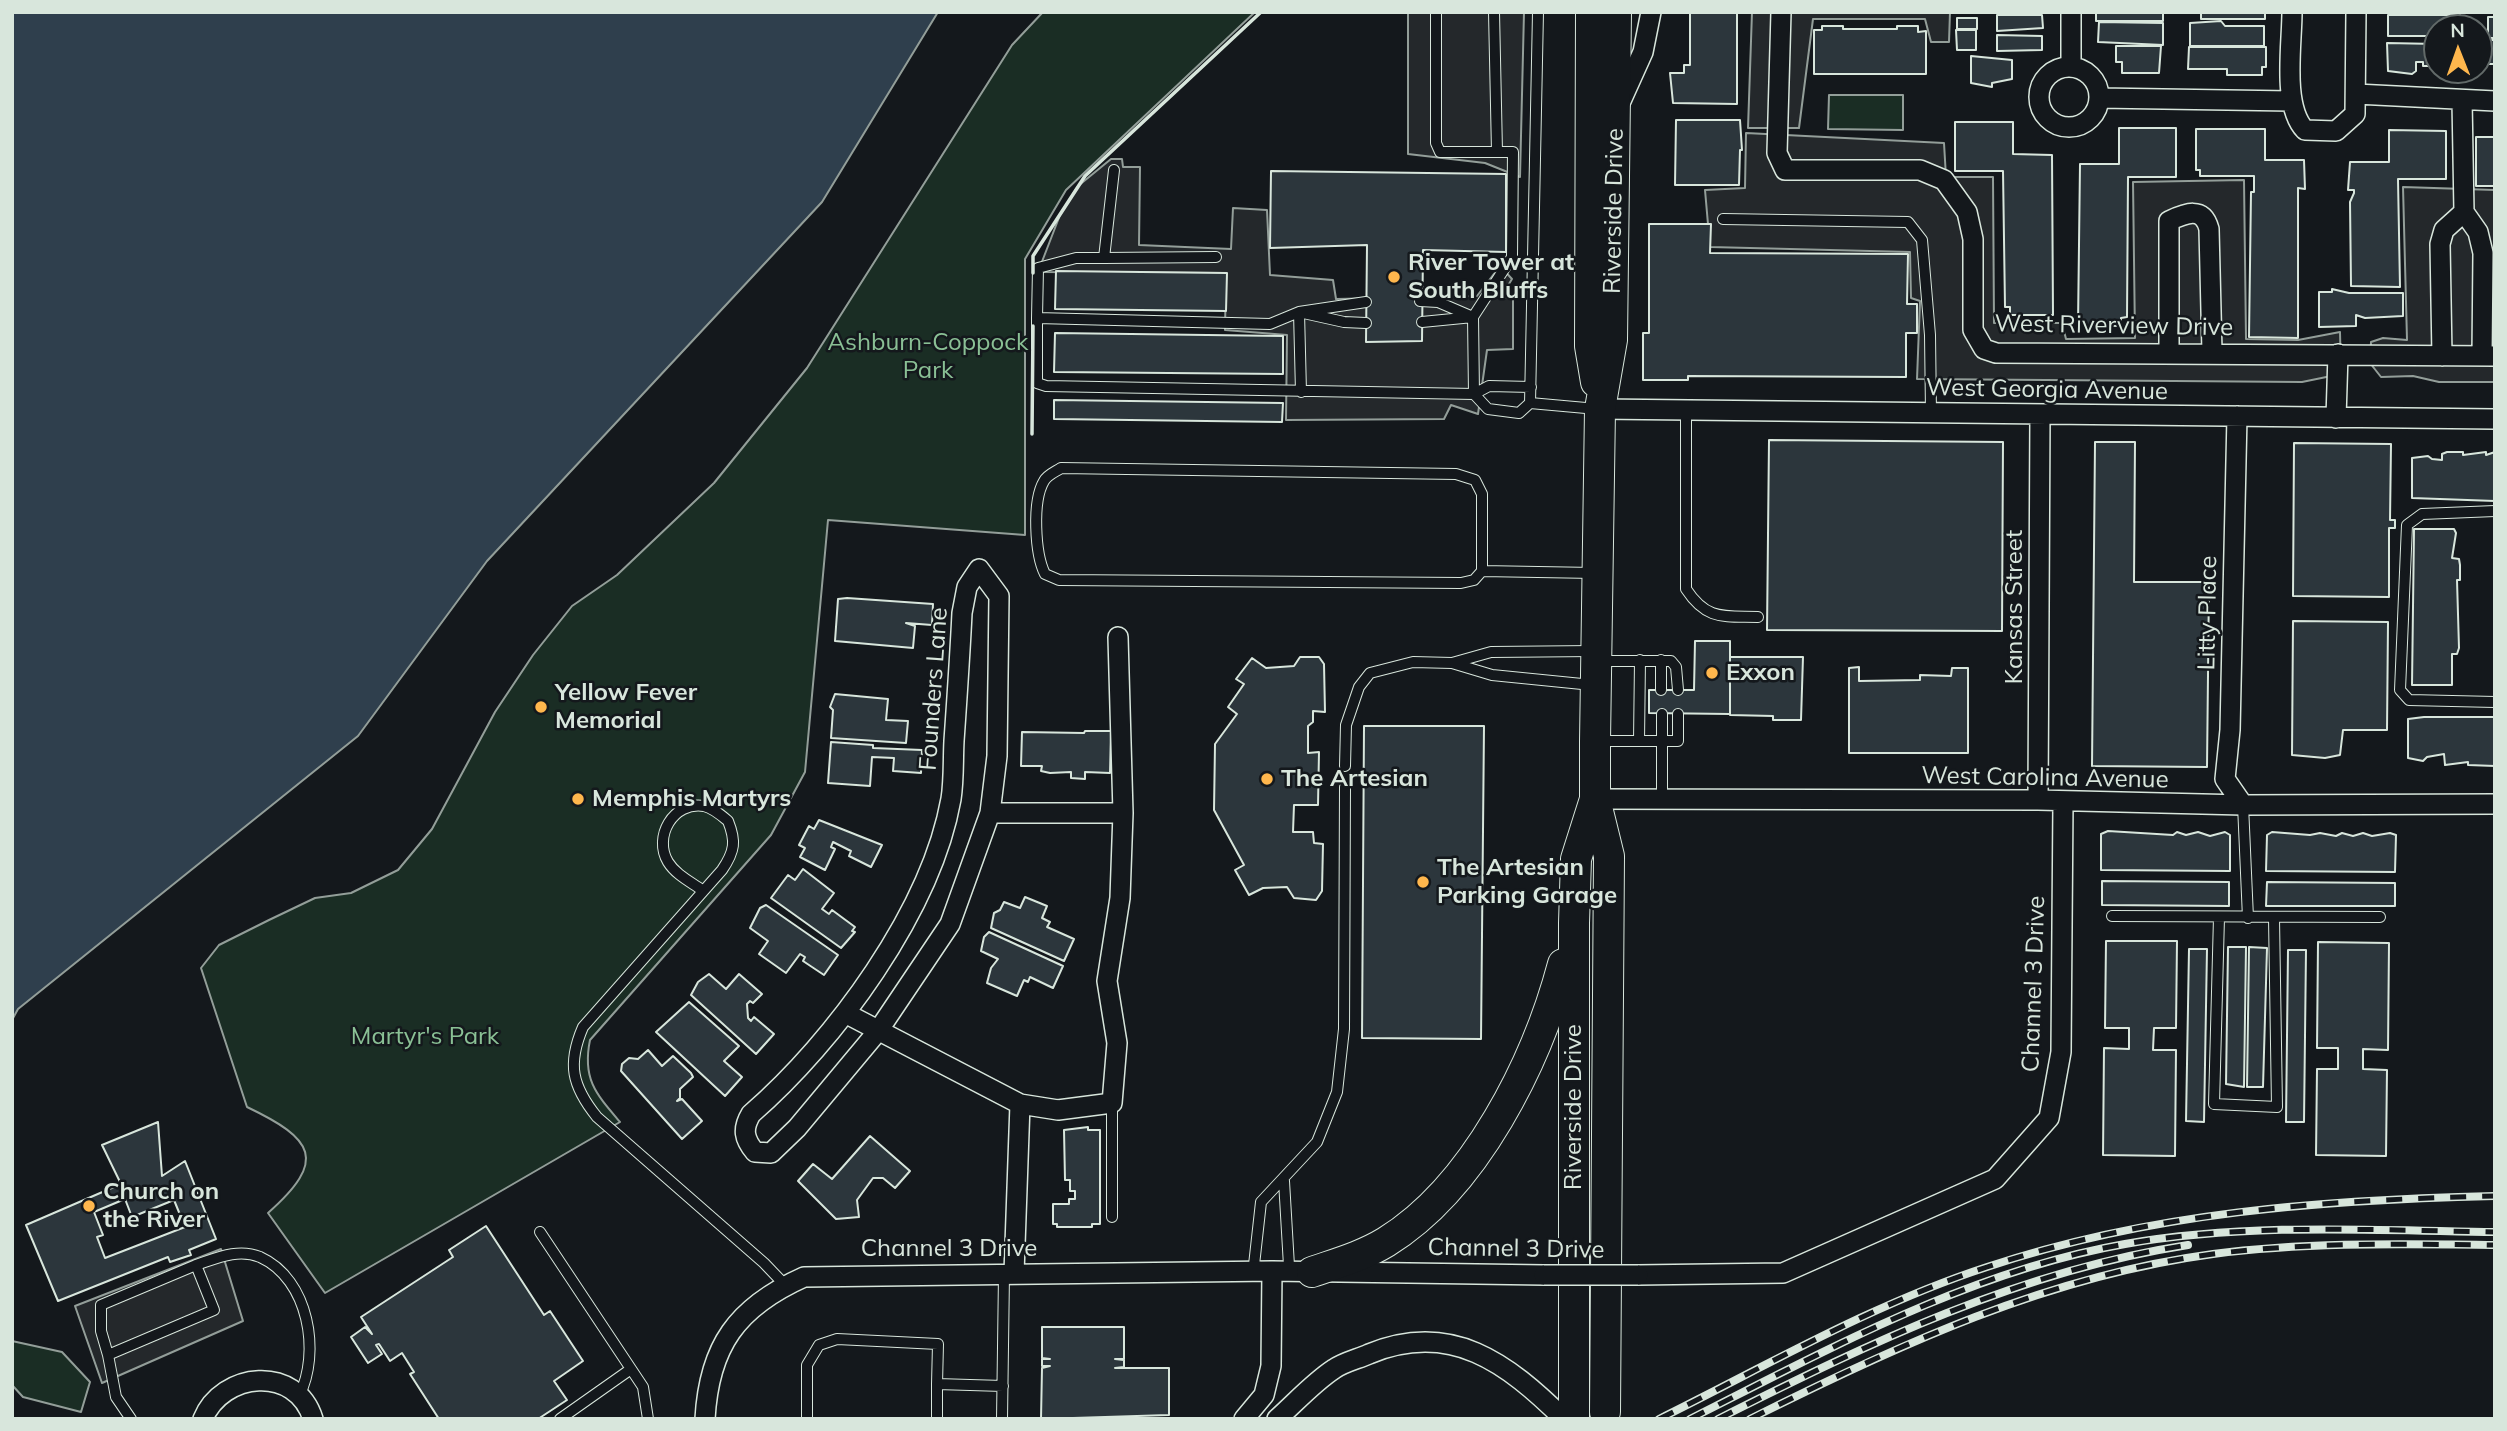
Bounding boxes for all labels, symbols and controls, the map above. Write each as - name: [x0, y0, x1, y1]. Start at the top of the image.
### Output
- north arrow: [2423, 14, 2493, 84]
- text: N: [2450, 18, 2465, 42]
- street label: Riverside Drive: [1598, 128, 1630, 294]
- place label: River Tower at South Bluffs: [1408, 249, 1574, 305]
- marker: River Tower at South Bluffs: [1386, 269, 1402, 285]
- street label: West Riverview Drive: [1994, 310, 2234, 342]
- park label: Ashburn-Coppock Park: [828, 329, 1028, 385]
- street label: West Georgia Avenue: [1926, 373, 2168, 407]
- street label: Kansas Street: [2001, 530, 2029, 684]
- street label: Litty Place: [2193, 555, 2223, 671]
- street label: Founders Lane: [914, 606, 954, 772]
- place label: Exxon: [1726, 659, 1795, 687]
- marker: Exxon: [1704, 665, 1720, 681]
- place label: Yellow Fever Memorial: [555, 679, 697, 735]
- marker: Yellow Fever Memorial: [533, 699, 549, 715]
- street label: West Carolina Avenue: [1921, 761, 2169, 795]
- place label: The Artesian: [1281, 765, 1428, 793]
- marker: The Artesian: [1259, 771, 1275, 787]
- place label: Memphis Martyrs: [592, 785, 791, 813]
- marker: Memphis Martyrs: [570, 791, 586, 807]
- place label: The Artesian Parking Garage: [1437, 854, 1617, 910]
- marker: The Artesian Parking Garage: [1415, 874, 1431, 890]
- street label: Channel 3 Drive: [2017, 895, 2051, 1073]
- park label: Martyr's Park: [351, 1023, 499, 1051]
- street label: Riverside Drive: [1560, 1024, 1588, 1190]
- place label: Church on the River: [103, 1178, 219, 1234]
- marker: Church on the River: [81, 1198, 97, 1214]
- street label: Channel 3 Drive: [1427, 1233, 1605, 1265]
- street label: Channel 3 Drive: [861, 1235, 1037, 1263]

